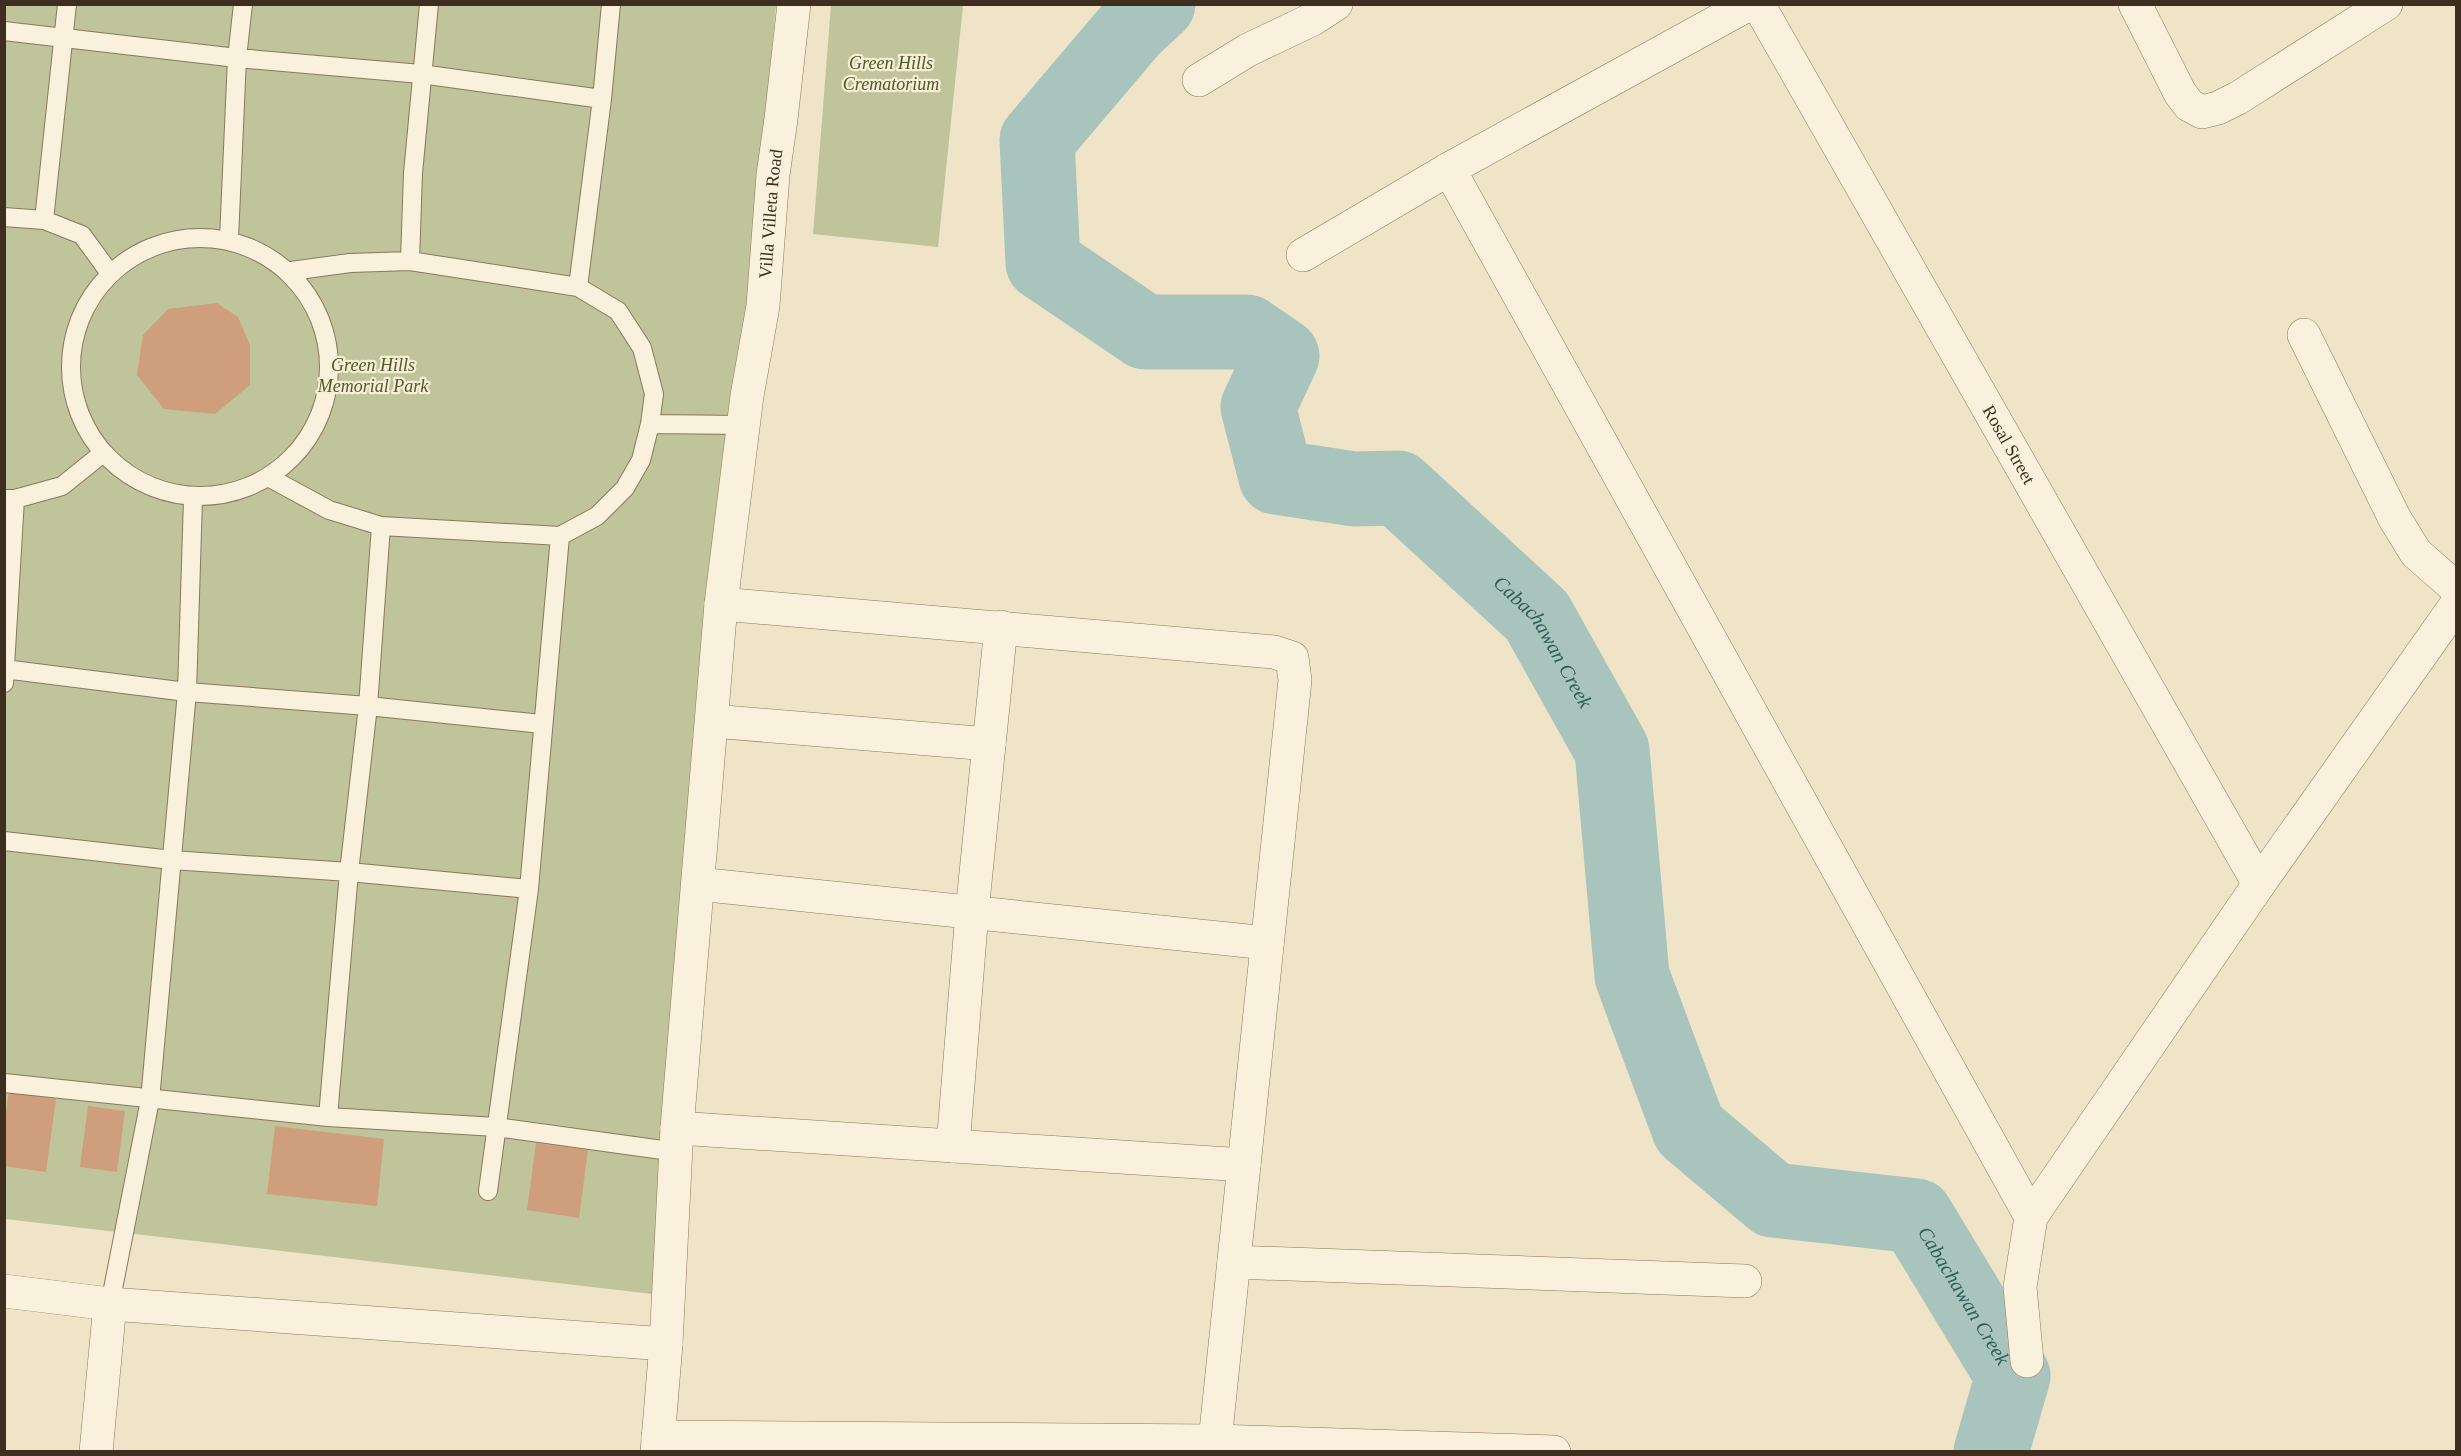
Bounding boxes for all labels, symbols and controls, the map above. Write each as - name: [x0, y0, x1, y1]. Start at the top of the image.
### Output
- park label: Green Hills Crematorium: [843, 53, 939, 94]
- street label: Villa Villeta Road: [755, 148, 787, 279]
- park label: Green Hills Memorial Park: [317, 355, 429, 396]
- street label: Rosal Street: [1978, 402, 2039, 488]
- water label: Cabachawan Creek: [1490, 571, 1598, 712]
- water label: Cabachawan Creek: [1914, 1222, 2015, 1369]

